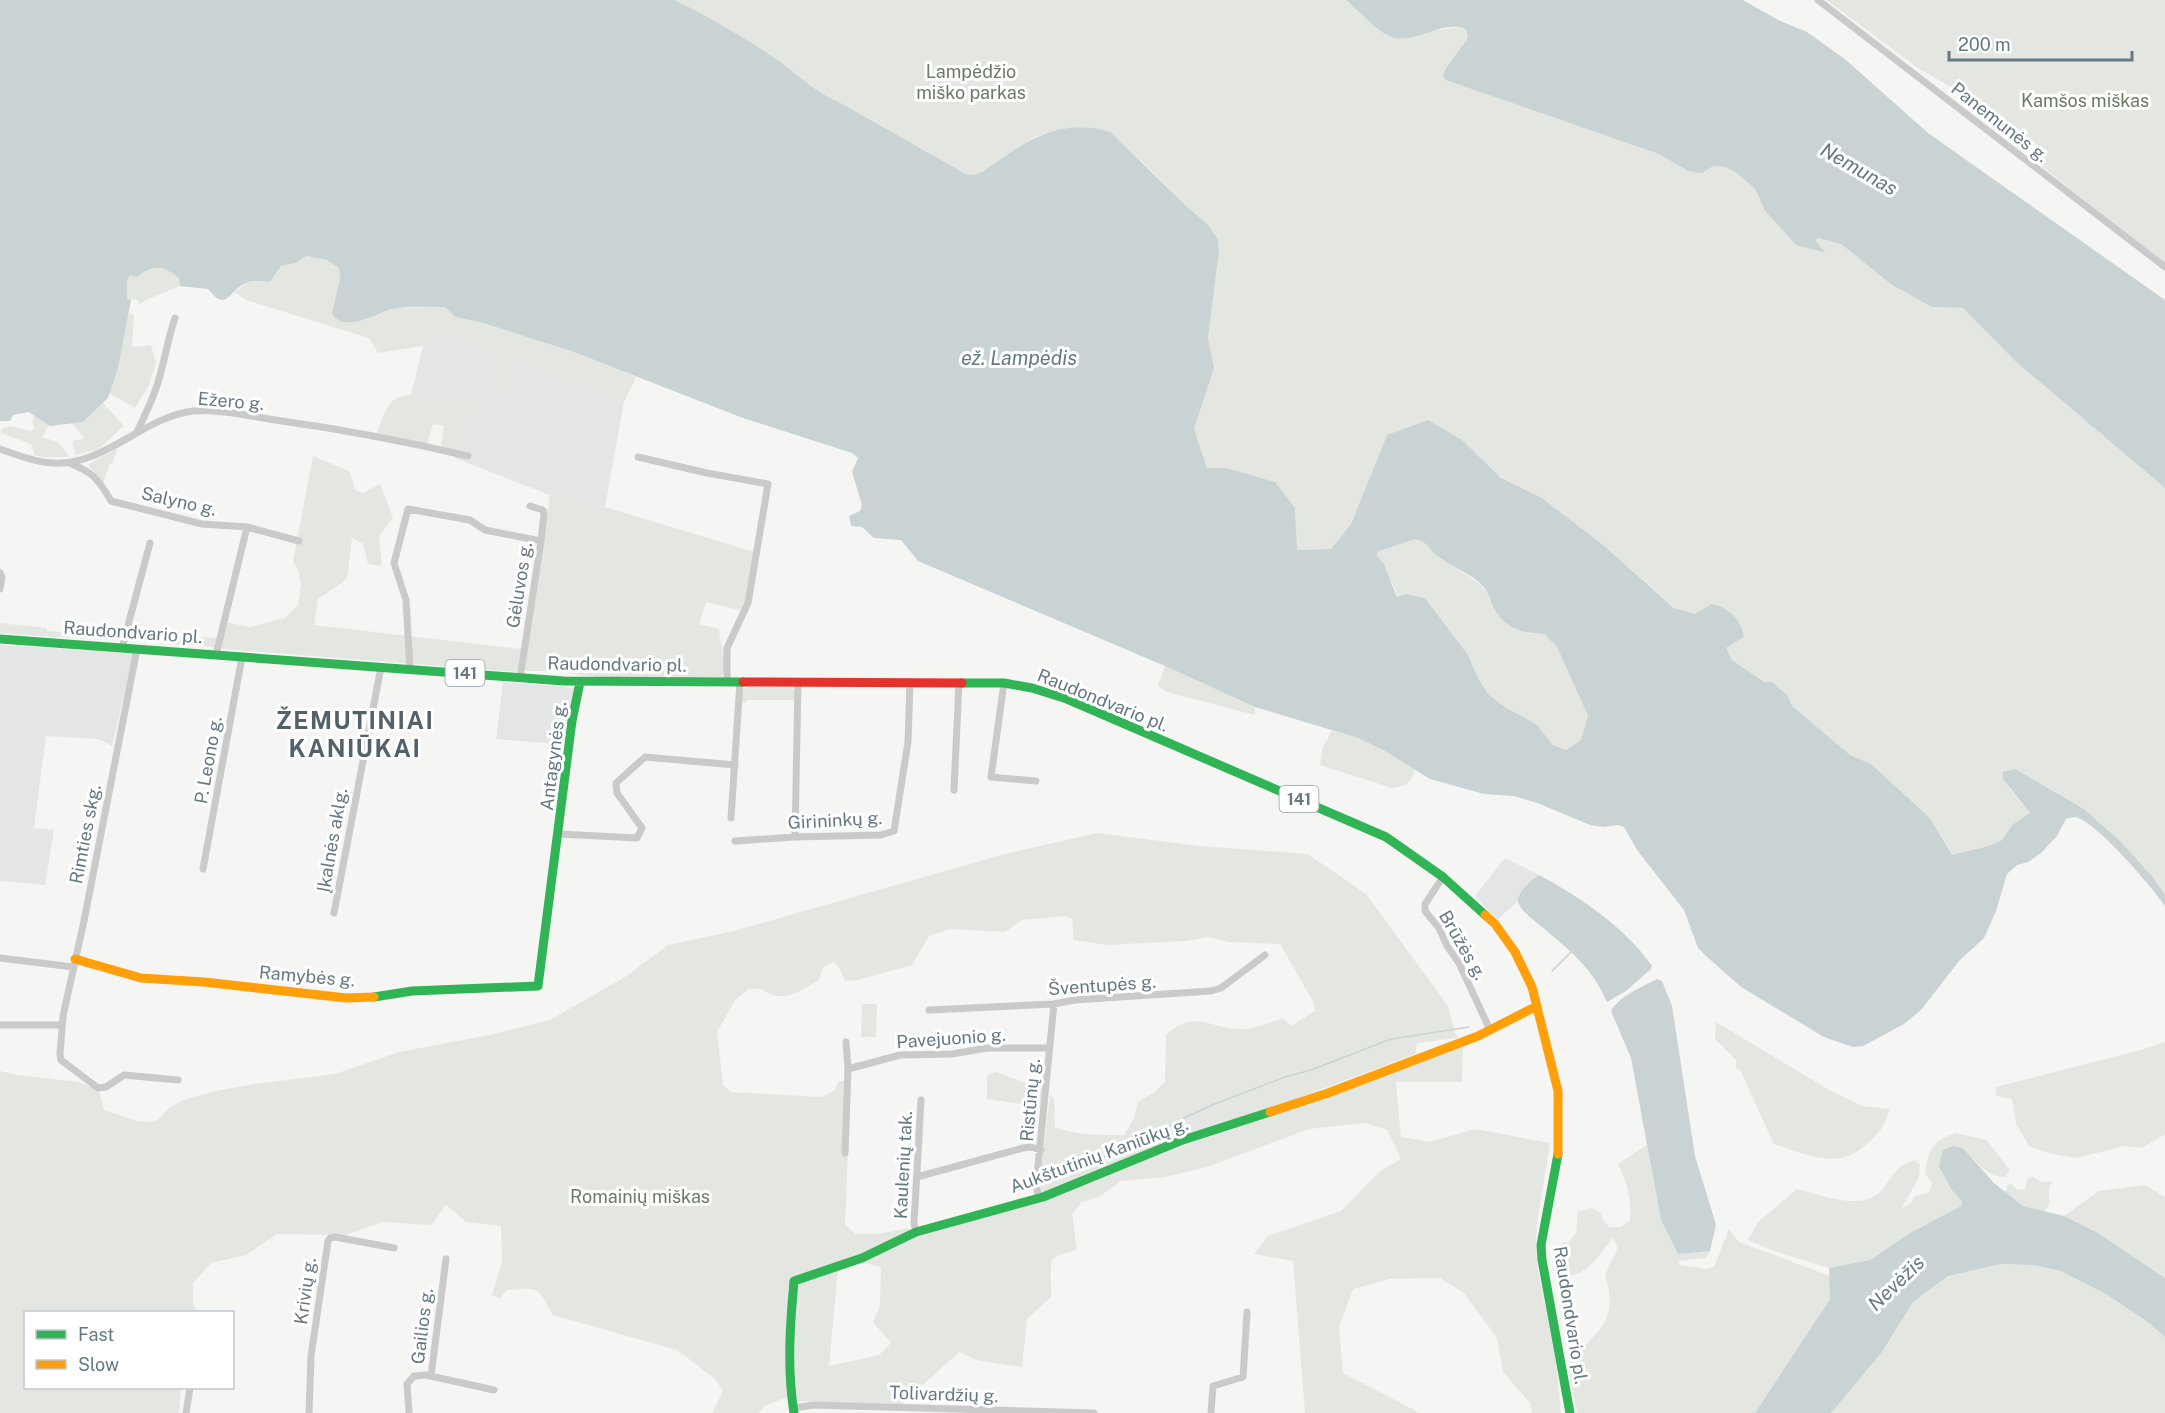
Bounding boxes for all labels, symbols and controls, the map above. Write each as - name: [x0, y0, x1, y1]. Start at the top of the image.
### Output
- scale bar: [1949, 24, 2132, 62]
- text: 200 m: [1958, 34, 2011, 55]
- park label: Lampėdžio miško parkas: [916, 61, 1026, 103]
- street label: Panemunės g.: [1947, 78, 2053, 166]
- park label: Kamšos miškas: [2021, 90, 2149, 111]
- water label: Nemunas: [1816, 137, 1902, 201]
- water label: ež. Lampėdis: [961, 346, 1077, 370]
- street label: Ežero g.: [197, 388, 265, 414]
- street label: Salyno g.: [139, 482, 219, 520]
- street label: Gėluvos g.: [502, 541, 536, 629]
- street label: Raudondvario pl.: [63, 617, 203, 647]
- street label: Raudondvario pl.: [547, 652, 687, 676]
- road number: 141: [446, 660, 484, 686]
- street label: Raudondvario pl.: [1034, 664, 1172, 736]
- street label: Antagynės g.: [536, 700, 570, 812]
- district label: ŽEMUTINIAI KANIŪKAI: [276, 706, 434, 762]
- street label: P. Leono g.: [190, 715, 226, 805]
- street label: Rimties skg.: [65, 782, 105, 886]
- street label: Įkalnės aklg.: [313, 786, 351, 894]
- road number: 141: [1280, 786, 1318, 812]
- street label: Girininkų g.: [787, 807, 883, 833]
- street label: Brūžės g.: [1435, 906, 1491, 984]
- street label: Ramybės g.: [258, 961, 356, 991]
- street label: Šventupės g.: [1047, 971, 1157, 999]
- street label: Pavejuonio g.: [895, 1024, 1007, 1052]
- street label: Ristūnų g.: [1016, 1058, 1044, 1142]
- street label: Kaulenių tak.: [890, 1110, 916, 1220]
- street label: Aukštutinių Kaniūkų g.: [1007, 1113, 1191, 1197]
- park label: Romainių miškas: [570, 1186, 710, 1207]
- street label: Raudondvario pl.: [1550, 1244, 1592, 1386]
- water label: Nevėžis: [1863, 1250, 1929, 1316]
- street label: Krivių g.: [290, 1256, 320, 1326]
- street label: Gailios g.: [407, 1287, 437, 1365]
- legend: [24, 1311, 234, 1389]
- text: Fast: [78, 1324, 114, 1345]
- text: Slow: [78, 1354, 119, 1375]
- street label: Tolivardžių g.: [889, 1382, 999, 1406]

